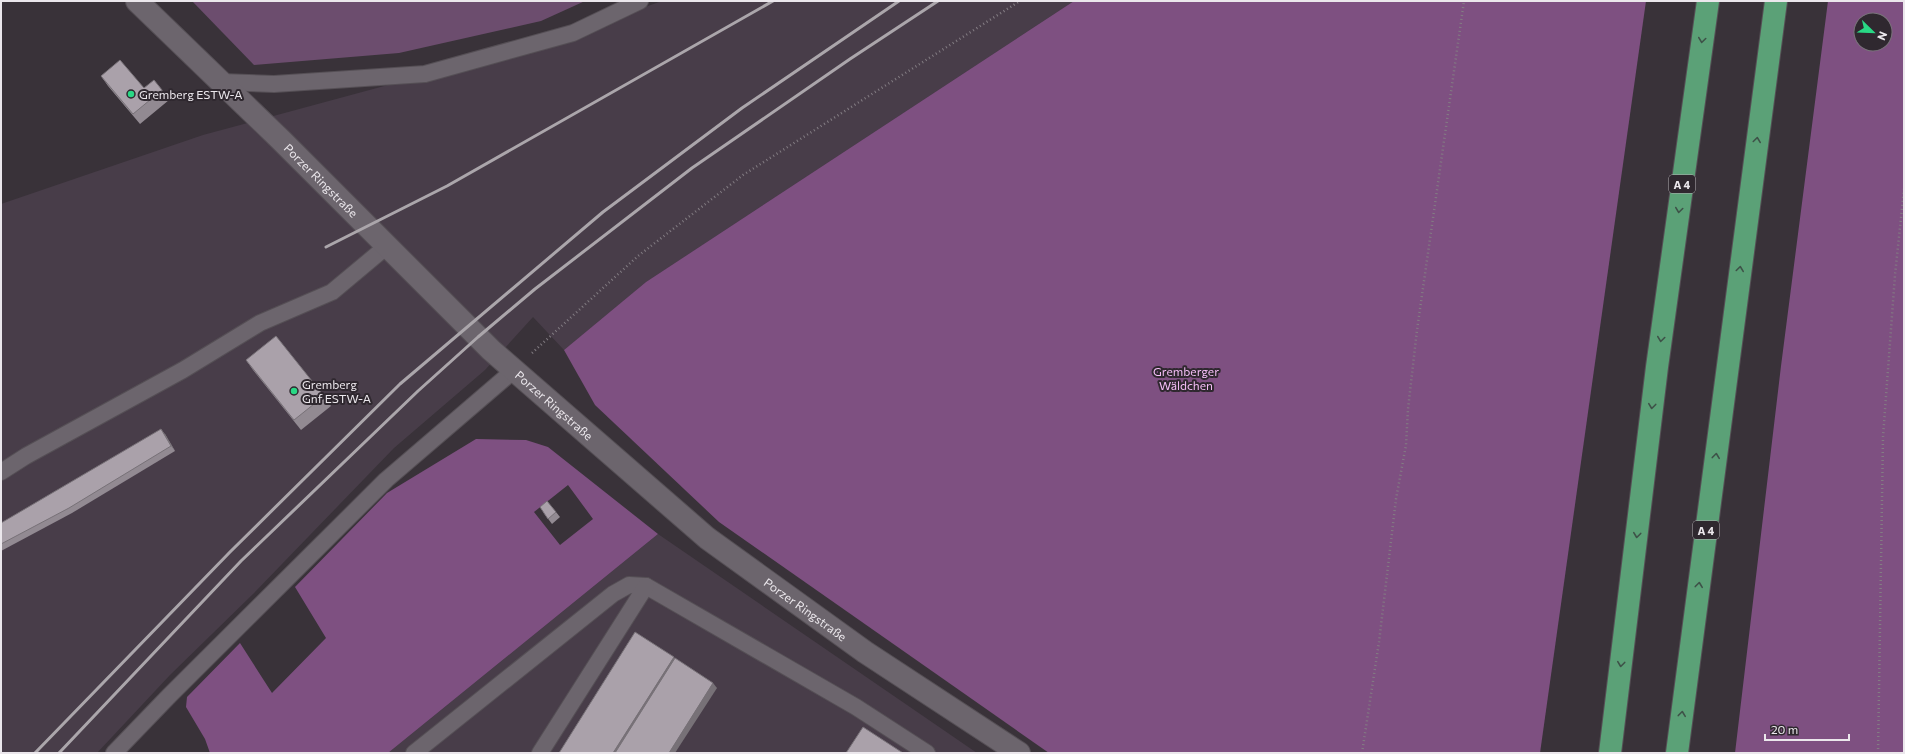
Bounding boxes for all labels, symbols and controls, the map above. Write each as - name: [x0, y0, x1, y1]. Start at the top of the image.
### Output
- north arrow: [1853, 12, 1893, 52]
- text: N: [1875, 30, 1890, 42]
- one-way arrow: [1698, 37, 1707, 43]
- place label: Gremberg ESTW-A: [139, 87, 243, 101]
- marker: Gremberg ESTW-A: [126, 89, 136, 99]
- one-way arrow: [1752, 137, 1761, 143]
- street label: Porzer Ringstraße: [282, 141, 361, 220]
- road number: A 4: [1669, 175, 1695, 193]
- one-way arrow: [1675, 207, 1684, 213]
- one-way arrow: [1735, 266, 1744, 272]
- one-way arrow: [1657, 336, 1666, 342]
- park label: Gremberger Wäldchen: [1153, 364, 1219, 392]
- street label: Porzer Ringstraße: [513, 368, 596, 443]
- place label: Gremberg Gnf ESTW-A: [302, 377, 371, 405]
- marker: Gremberg Gnf ESTW-A: [289, 386, 299, 396]
- one-way arrow: [1648, 403, 1657, 409]
- one-way arrow: [1711, 453, 1720, 459]
- road number: A 4: [1693, 521, 1719, 539]
- one-way arrow: [1632, 532, 1641, 538]
- street label: Porzer Ringstraße: [762, 575, 849, 644]
- one-way arrow: [1694, 582, 1703, 588]
- one-way arrow: [1617, 661, 1626, 667]
- one-way arrow: [1677, 711, 1686, 717]
- scale bar: [1765, 716, 1849, 742]
- text: 20 m: [1771, 722, 1798, 736]

